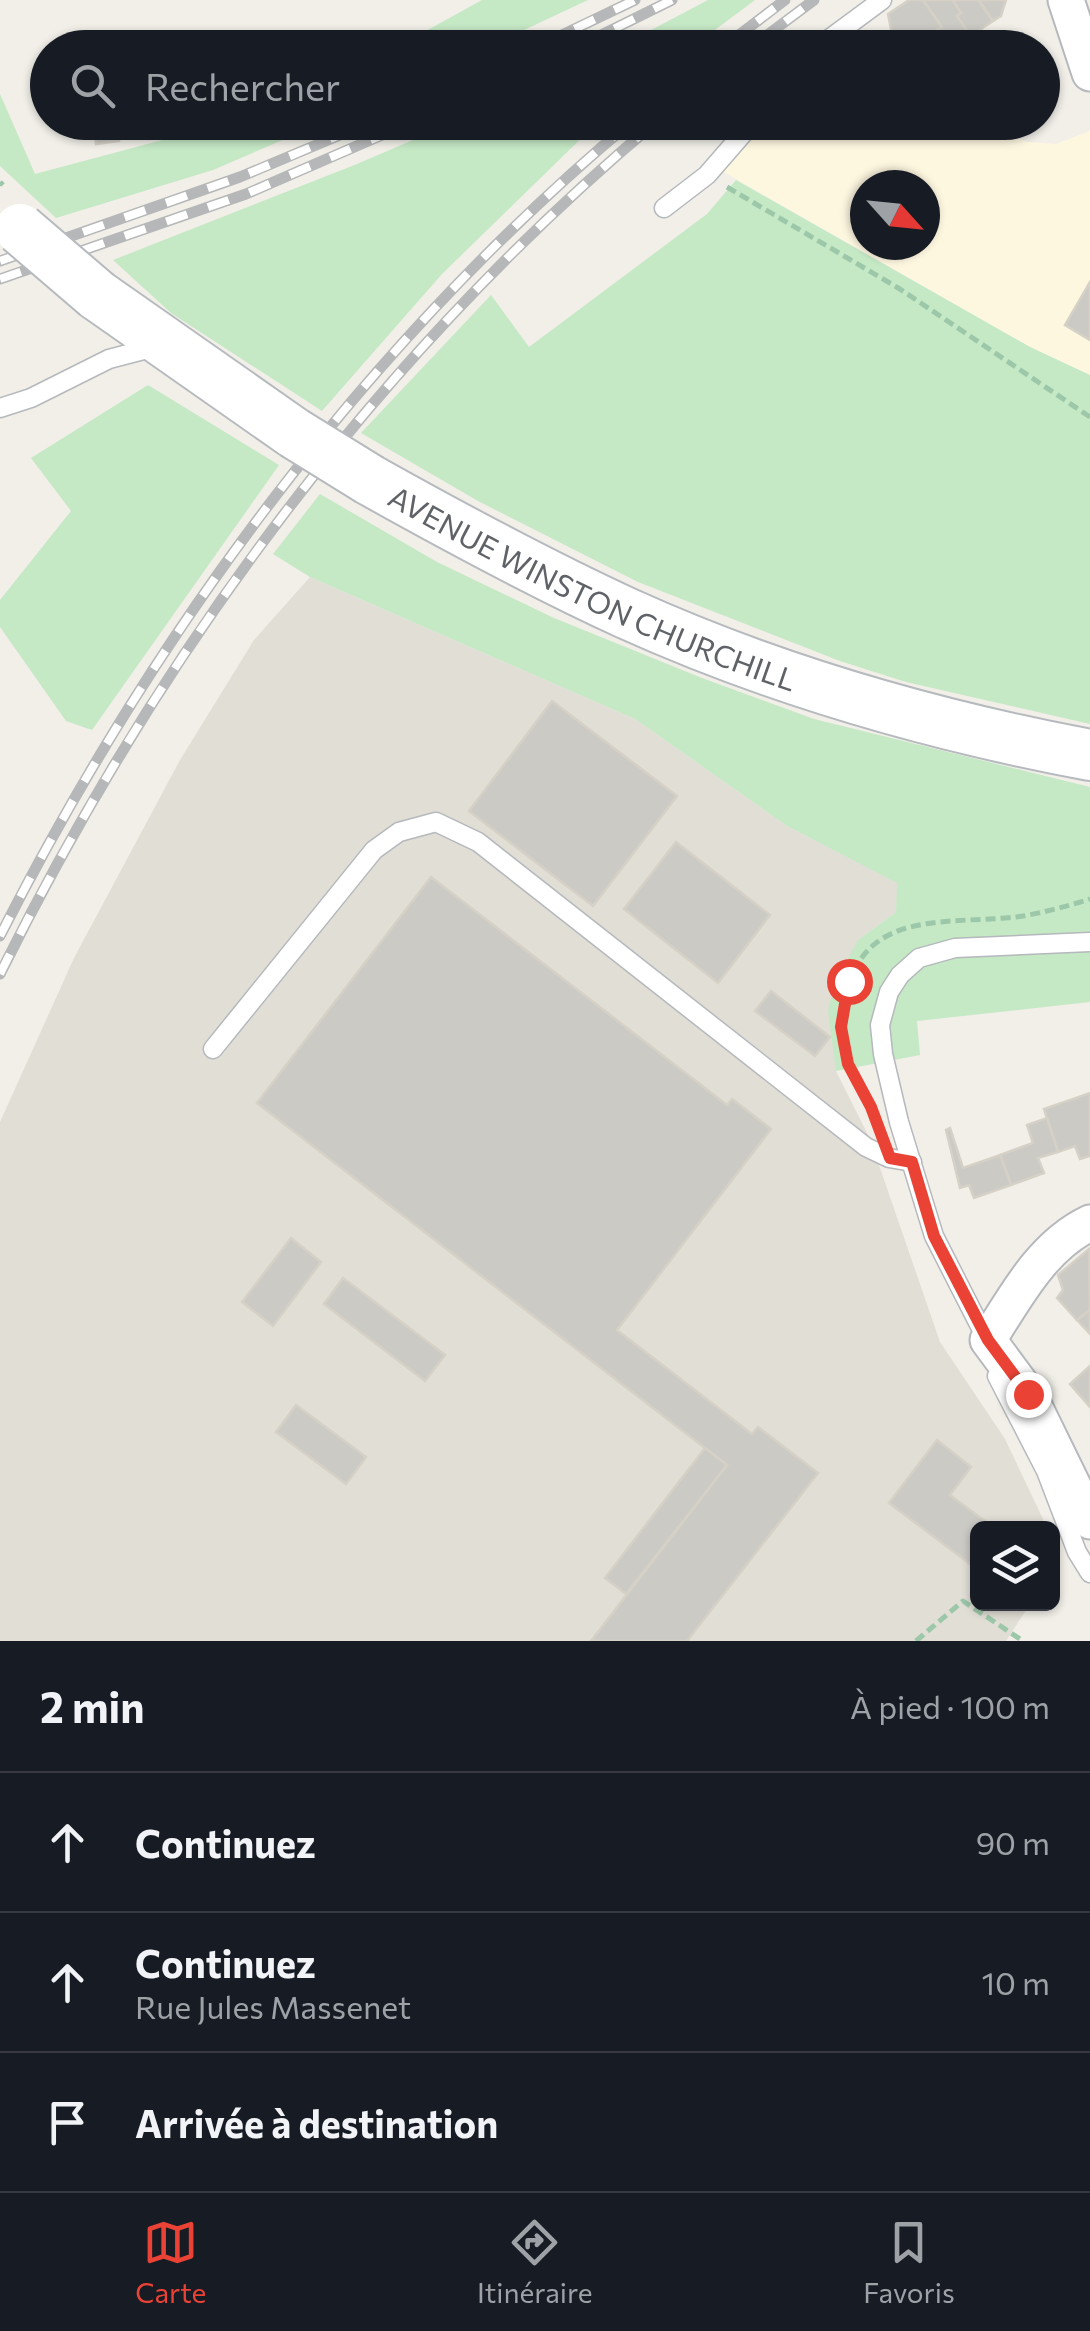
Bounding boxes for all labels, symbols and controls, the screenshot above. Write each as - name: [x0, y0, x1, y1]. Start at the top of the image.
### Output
- search box: [30, 30, 1060, 140]
- icon: search: [65, 58, 120, 113]
- text: Rechercher: [145, 62, 340, 109]
- north arrow: [850, 170, 940, 260]
- street label: AVENUE WINSTON CHURCHILL: [383, 476, 802, 697]
- route start: [827, 959, 873, 1005]
- route end: [1006, 1372, 1052, 1418]
- map controls: [970, 1521, 1060, 1611]
- button: layers: [970, 1521, 1060, 1611]
- text: 2 min: [40, 1680, 145, 1732]
- text: À pied · 100 m: [850, 1686, 1050, 1726]
- icon: ahead: [40, 1815, 95, 1870]
- text: Continuez: [135, 1819, 316, 1866]
- text: 90 m: [976, 1822, 1050, 1862]
- text: Continuez: [135, 1939, 316, 1986]
- icon: ahead: [40, 1955, 95, 2010]
- text: 10 m: [981, 1962, 1050, 2002]
- text: Rue Jules Massenet: [135, 1986, 411, 2026]
- icon: arrive: [40, 2095, 95, 2150]
- text: Arrivée à destination: [135, 2099, 498, 2146]
- tab: Carte: [135, 2215, 206, 2309]
- tab: Itinéraire: [477, 2215, 593, 2309]
- tab: Favoris: [863, 2215, 955, 2309]

